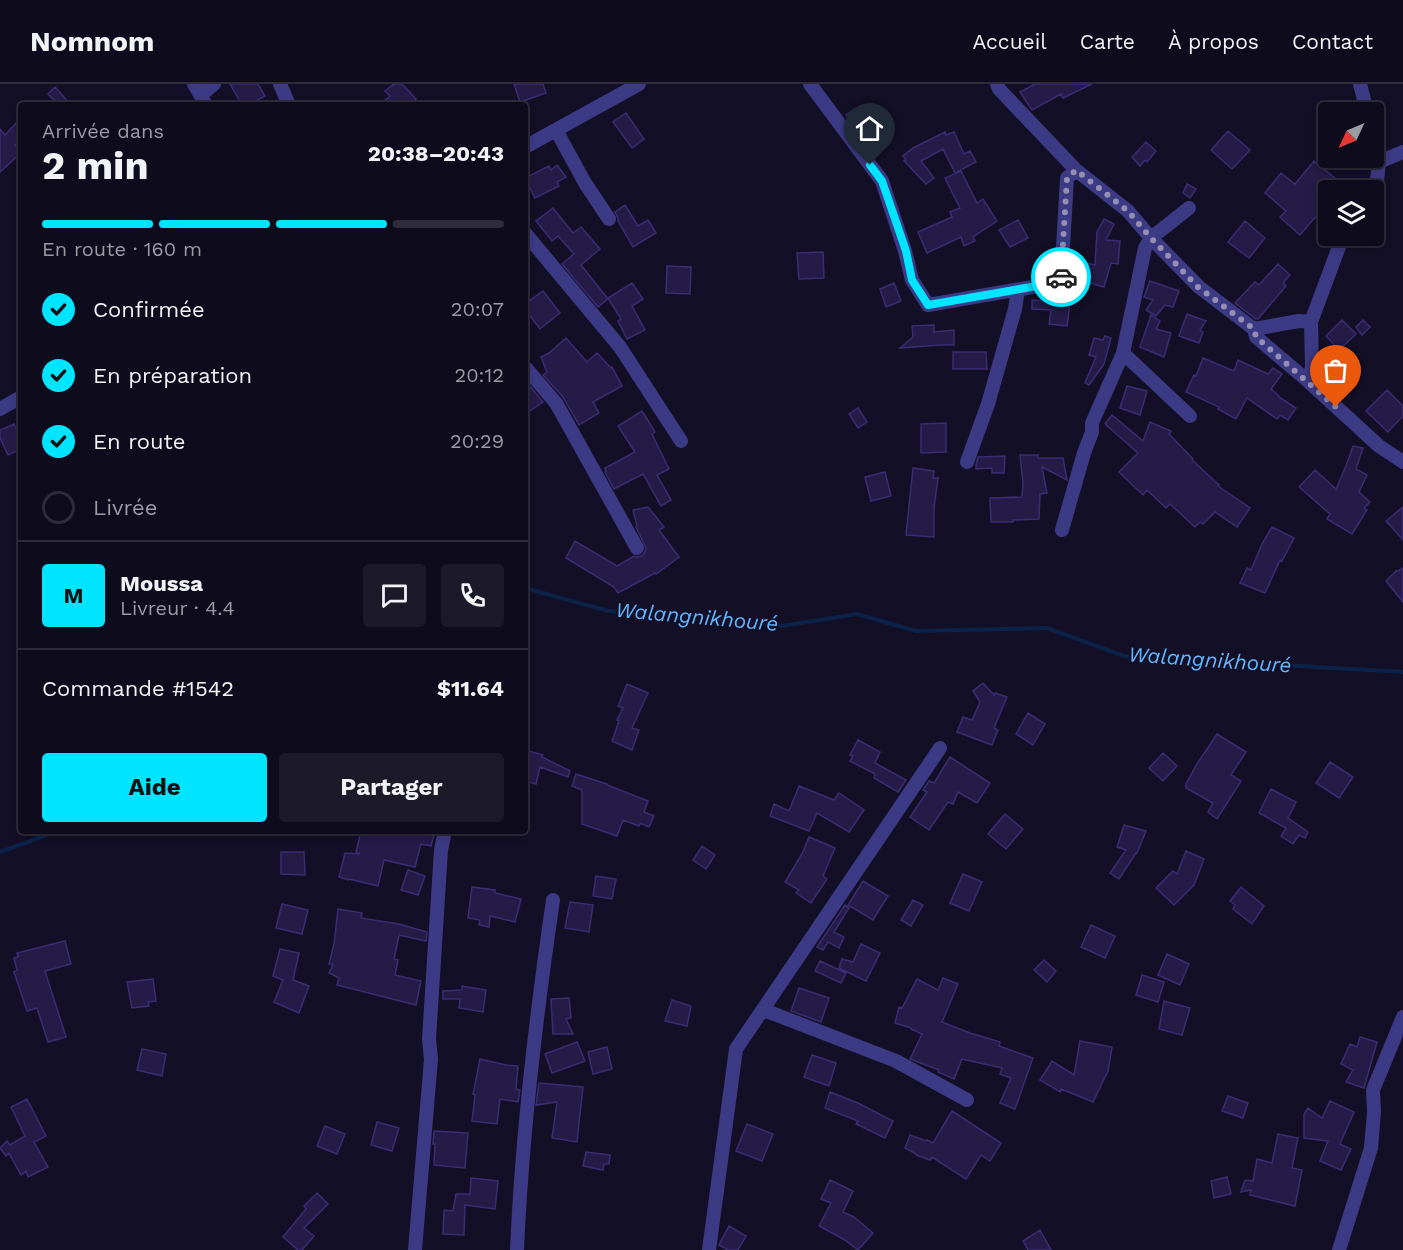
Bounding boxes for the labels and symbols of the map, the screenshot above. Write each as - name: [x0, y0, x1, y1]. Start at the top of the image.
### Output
- north arrow: [1318, 102, 1384, 168]
- pin: [844, 103, 895, 165]
- courier: [1031, 247, 1091, 307]
- pin: [1310, 345, 1361, 407]
- water label: Walangnikhouré: [615, 597, 779, 636]
- water label: Walangnikhouré: [1128, 641, 1292, 678]

